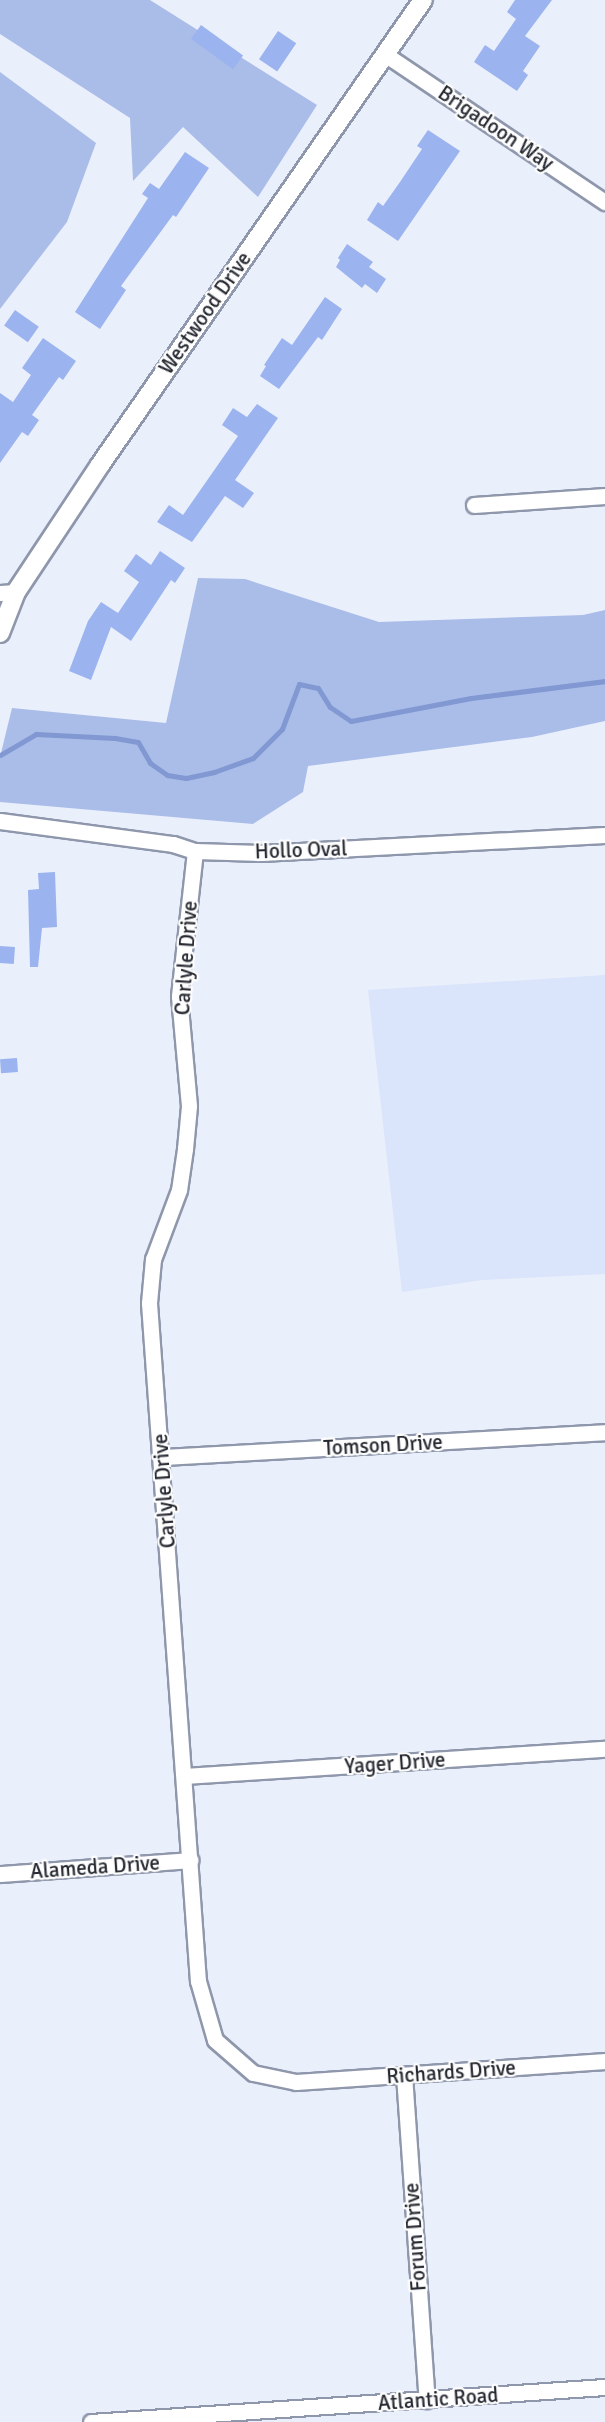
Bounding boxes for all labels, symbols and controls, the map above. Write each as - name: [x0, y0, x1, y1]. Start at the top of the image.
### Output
- street label: Brigadoon Way: [433, 80, 559, 176]
- street label: Westwood Drive: [153, 247, 257, 379]
- street label: Hollo Oval: [254, 836, 348, 864]
- street label: Carlyle Drive: [169, 900, 203, 1016]
- street label: Tomson Drive: [323, 1429, 443, 1461]
- street label: Carlyle Drive: [147, 1433, 181, 1549]
- street label: Yager Drive: [344, 1747, 446, 1779]
- street label: Alameda Drive: [29, 1850, 161, 1884]
- street label: Richards Drive: [385, 2055, 517, 2089]
- street label: Forum Drive: [399, 2182, 431, 2292]
- street label: Atlantic Road: [377, 2382, 499, 2416]

